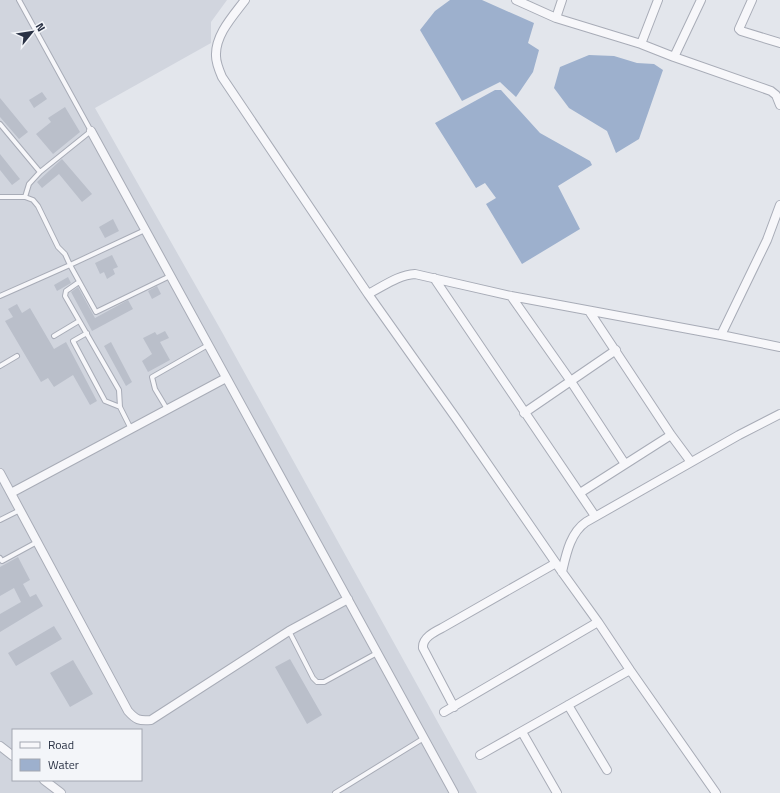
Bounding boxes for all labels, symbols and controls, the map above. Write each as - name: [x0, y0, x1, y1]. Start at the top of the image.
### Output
- north arrow: [12, 12, 52, 52]
- text: N: [32, 20, 49, 34]
- legend: [12, 729, 142, 781]
- text: Road: [48, 735, 74, 754]
- text: Water: [48, 755, 79, 774]

